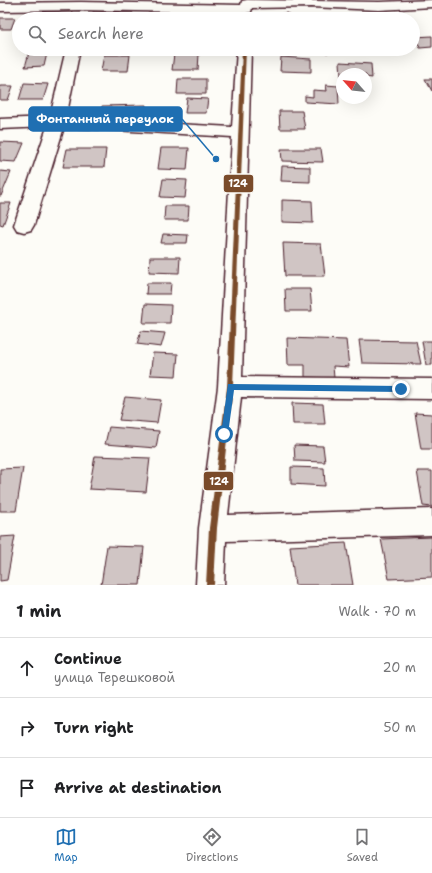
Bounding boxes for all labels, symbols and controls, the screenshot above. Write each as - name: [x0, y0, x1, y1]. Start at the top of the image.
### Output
- search box: [12, 12, 420, 56]
- icon: search: [26, 23, 48, 45]
- text: Search here: [58, 24, 144, 44]
- north arrow: [336, 68, 372, 104]
- callout: Фонтанный переулок: [29, 107, 182, 131]
- text: Фонтанный переулок: [36, 111, 174, 127]
- line badge: 124: [223, 174, 254, 193]
- text: 124: [228, 176, 248, 191]
- route end: [392, 380, 410, 398]
- route start: [215, 425, 233, 443]
- line badge: 124: [203, 471, 234, 491]
- text: 124: [209, 474, 229, 489]
- text: 1 min: [16, 600, 61, 622]
- text: Walk · 70 m: [339, 603, 416, 620]
- text: Continue: [54, 649, 122, 669]
- icon: ahead: [16, 657, 38, 679]
- text: 20 m: [383, 659, 416, 676]
- text: улица Терешковой: [54, 669, 175, 686]
- icon: right: [16, 717, 38, 739]
- text: Turn right: [54, 718, 134, 738]
- text: 50 m: [383, 719, 416, 736]
- icon: arrive: [16, 777, 38, 799]
- text: Arrive at destination: [54, 778, 222, 798]
- tab: Map: [54, 826, 78, 865]
- tab: Directions: [186, 826, 238, 865]
- tab: Saved: [347, 826, 378, 865]

